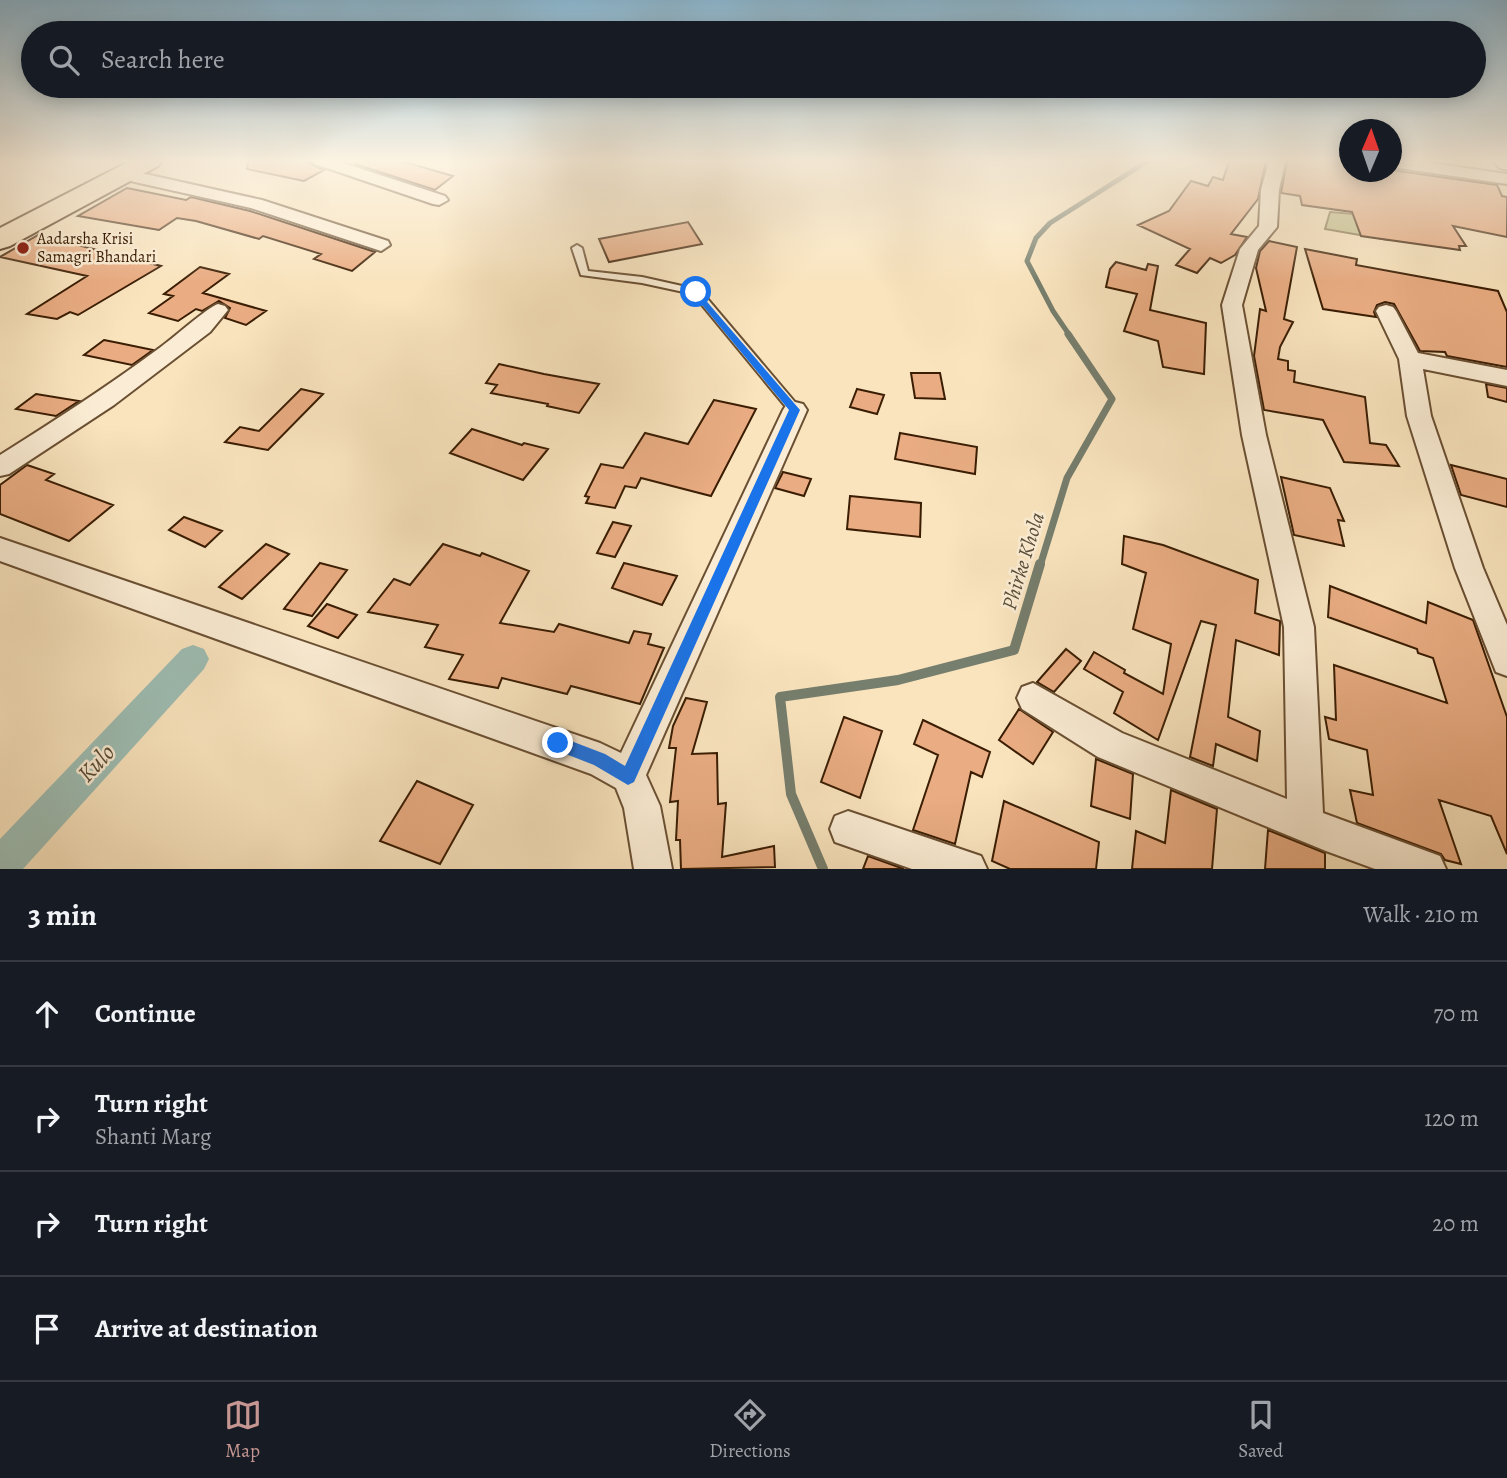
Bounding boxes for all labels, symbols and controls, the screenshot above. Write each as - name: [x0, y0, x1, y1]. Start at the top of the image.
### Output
- search box: [21, 21, 1486, 98]
- icon: search: [45, 41, 83, 79]
- text: Search here: [101, 42, 225, 77]
- north arrow: [1339, 119, 1402, 182]
- place label: Aadarsha Krisi Samagri Bhandari: [36, 228, 156, 268]
- marker: Aadarsha Krisi Samagri Bhandari: [15, 240, 31, 256]
- route start: [680, 276, 711, 307]
- water label: Phirke Khola: [995, 509, 1051, 613]
- route end: [542, 727, 573, 758]
- water label: Kulo: [70, 737, 122, 789]
- text: 3 min: [28, 895, 97, 935]
- text: Walk · 210 m: [1363, 899, 1479, 930]
- icon: ahead: [28, 995, 66, 1033]
- text: Continue: [95, 996, 196, 1031]
- text: 70 m: [1433, 998, 1479, 1029]
- text: Turn right: [95, 1086, 208, 1121]
- icon: right: [28, 1100, 66, 1138]
- text: 120 m: [1424, 1103, 1479, 1134]
- text: Shanti Marg: [95, 1121, 212, 1152]
- icon: right: [28, 1205, 66, 1243]
- text: Turn right: [95, 1206, 208, 1241]
- text: 20 m: [1432, 1208, 1479, 1239]
- icon: arrive: [28, 1310, 66, 1348]
- text: Arrive at destination: [95, 1311, 318, 1346]
- tab: Map: [224, 1396, 262, 1464]
- tab: Directions: [709, 1396, 791, 1464]
- tab: Saved: [1238, 1396, 1283, 1464]

